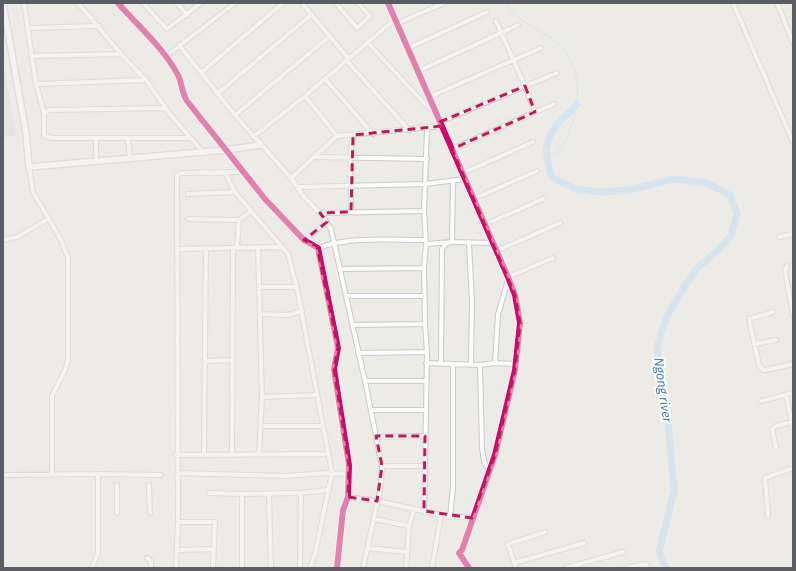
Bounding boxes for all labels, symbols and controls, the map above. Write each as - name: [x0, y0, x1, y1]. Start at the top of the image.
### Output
- water label: Ngong river: [650, 356, 676, 425]

